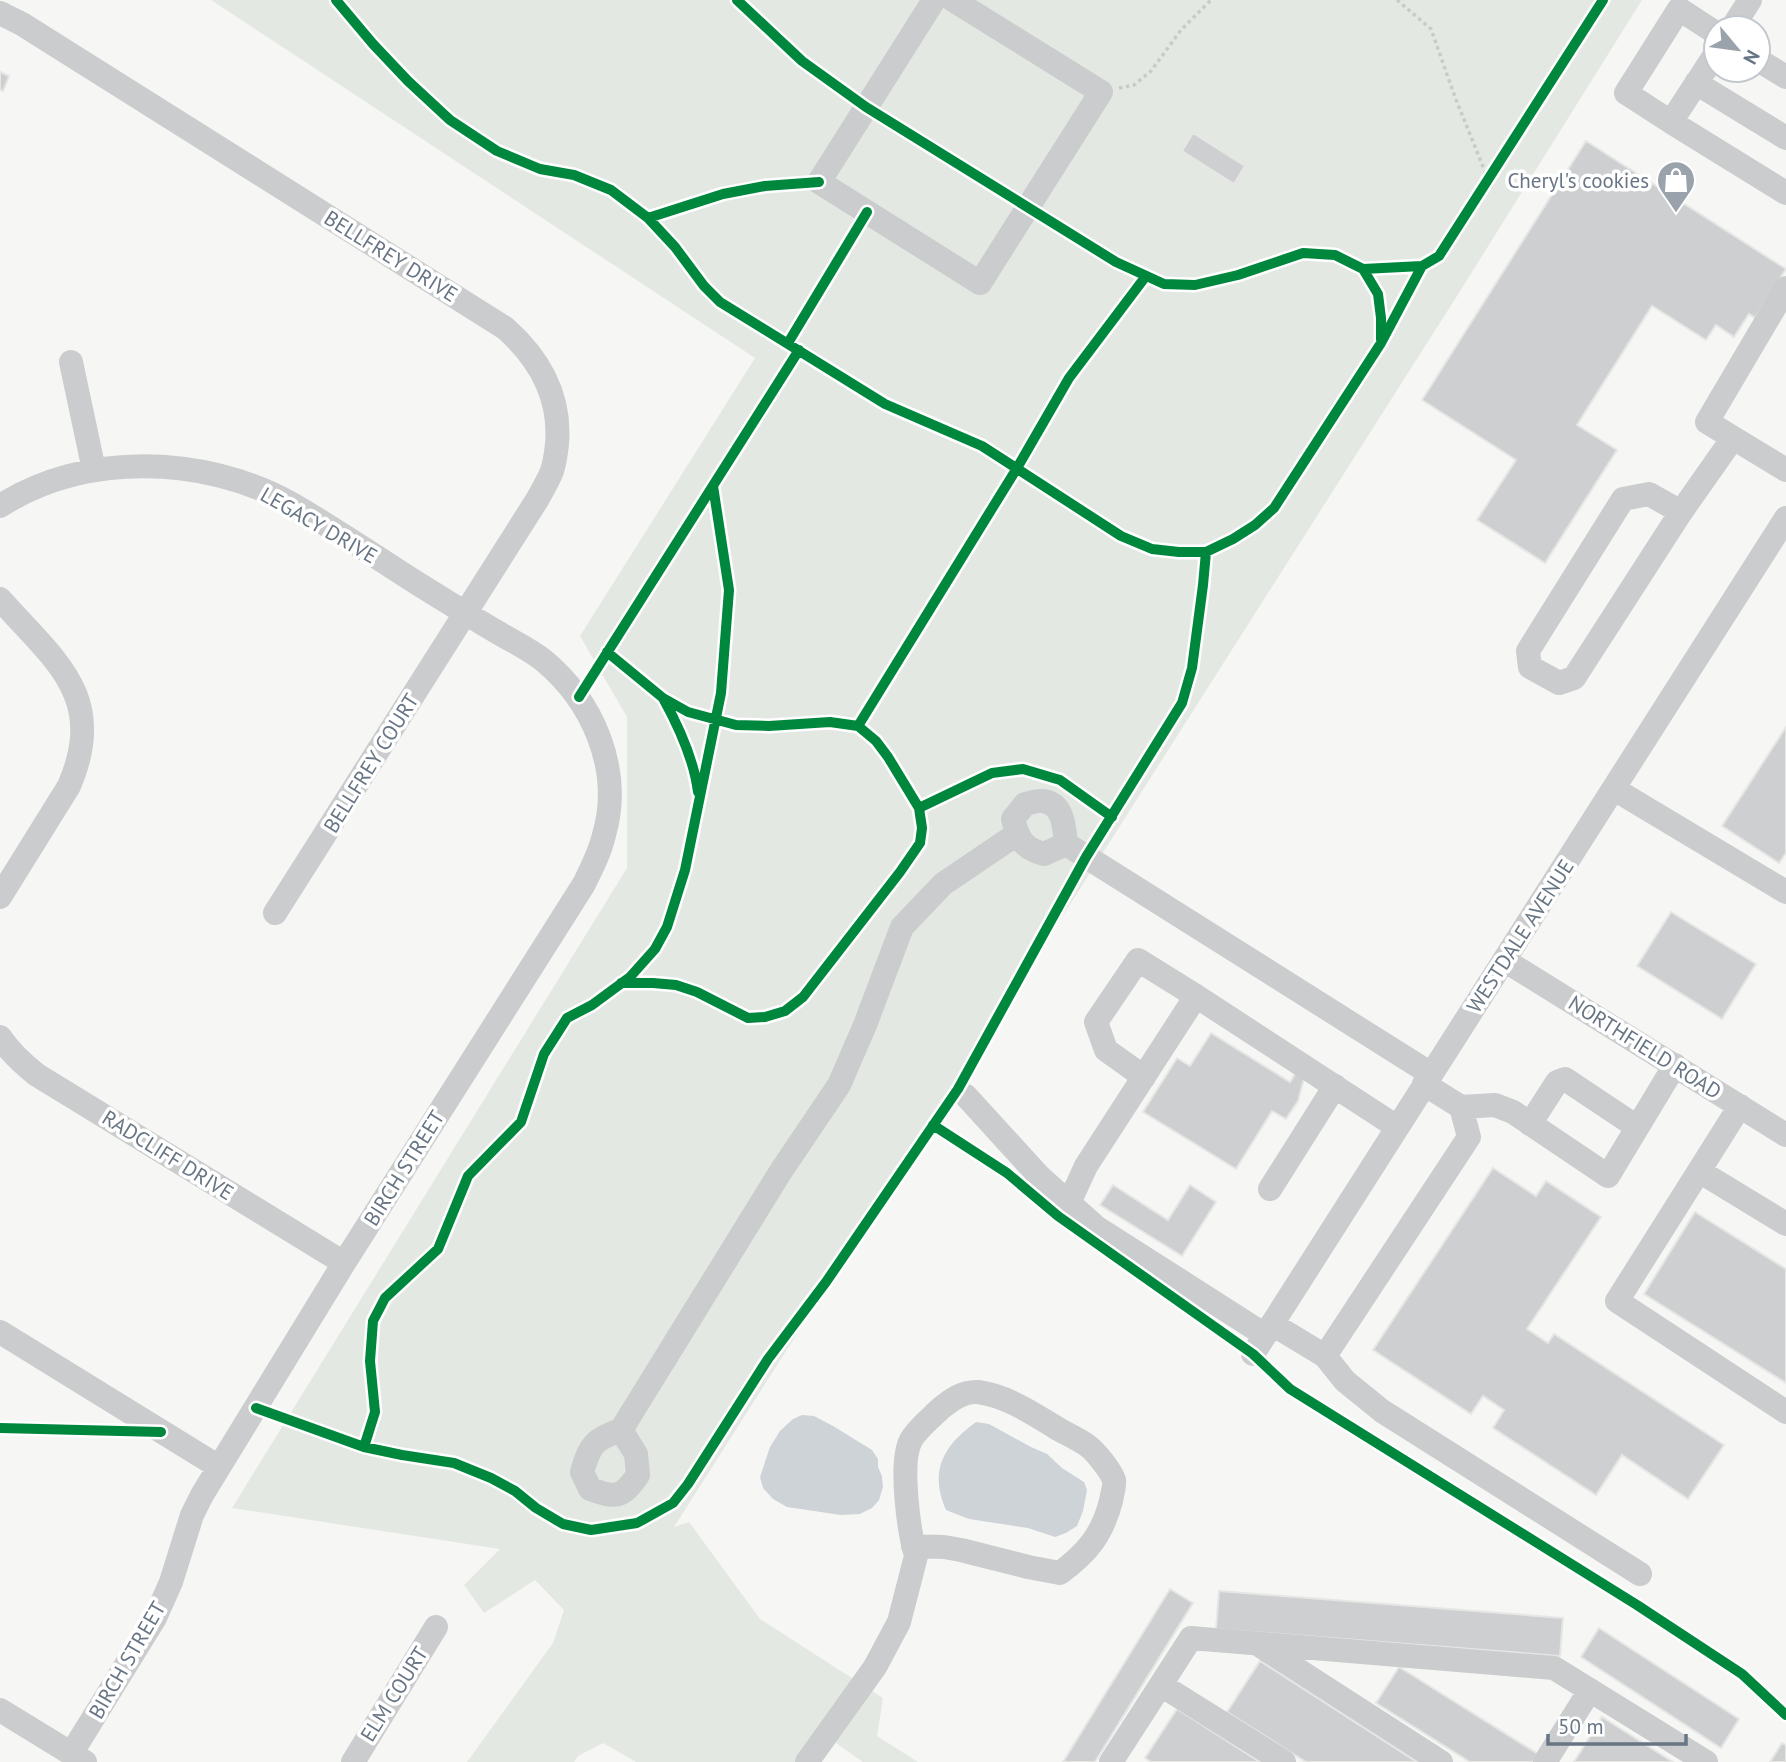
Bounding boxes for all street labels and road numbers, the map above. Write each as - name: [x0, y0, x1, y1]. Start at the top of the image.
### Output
- street label: BELLFREY DRIVE: [319, 204, 463, 308]
- street label: LEGACY DRIVE: [256, 481, 382, 569]
- street label: BELLFREY COURT: [317, 688, 425, 838]
- street label: WESTDALE AVENUE: [1460, 854, 1580, 1018]
- street label: NORTHFIELD ROAD: [1563, 989, 1727, 1105]
- street label: RADCLIFF DRIVE: [97, 1104, 239, 1206]
- street label: BIRCH STREET: [358, 1105, 450, 1231]
- street label: BIRCH STREET: [83, 1596, 172, 1724]
- street label: ELM COURT: [354, 1641, 434, 1746]

